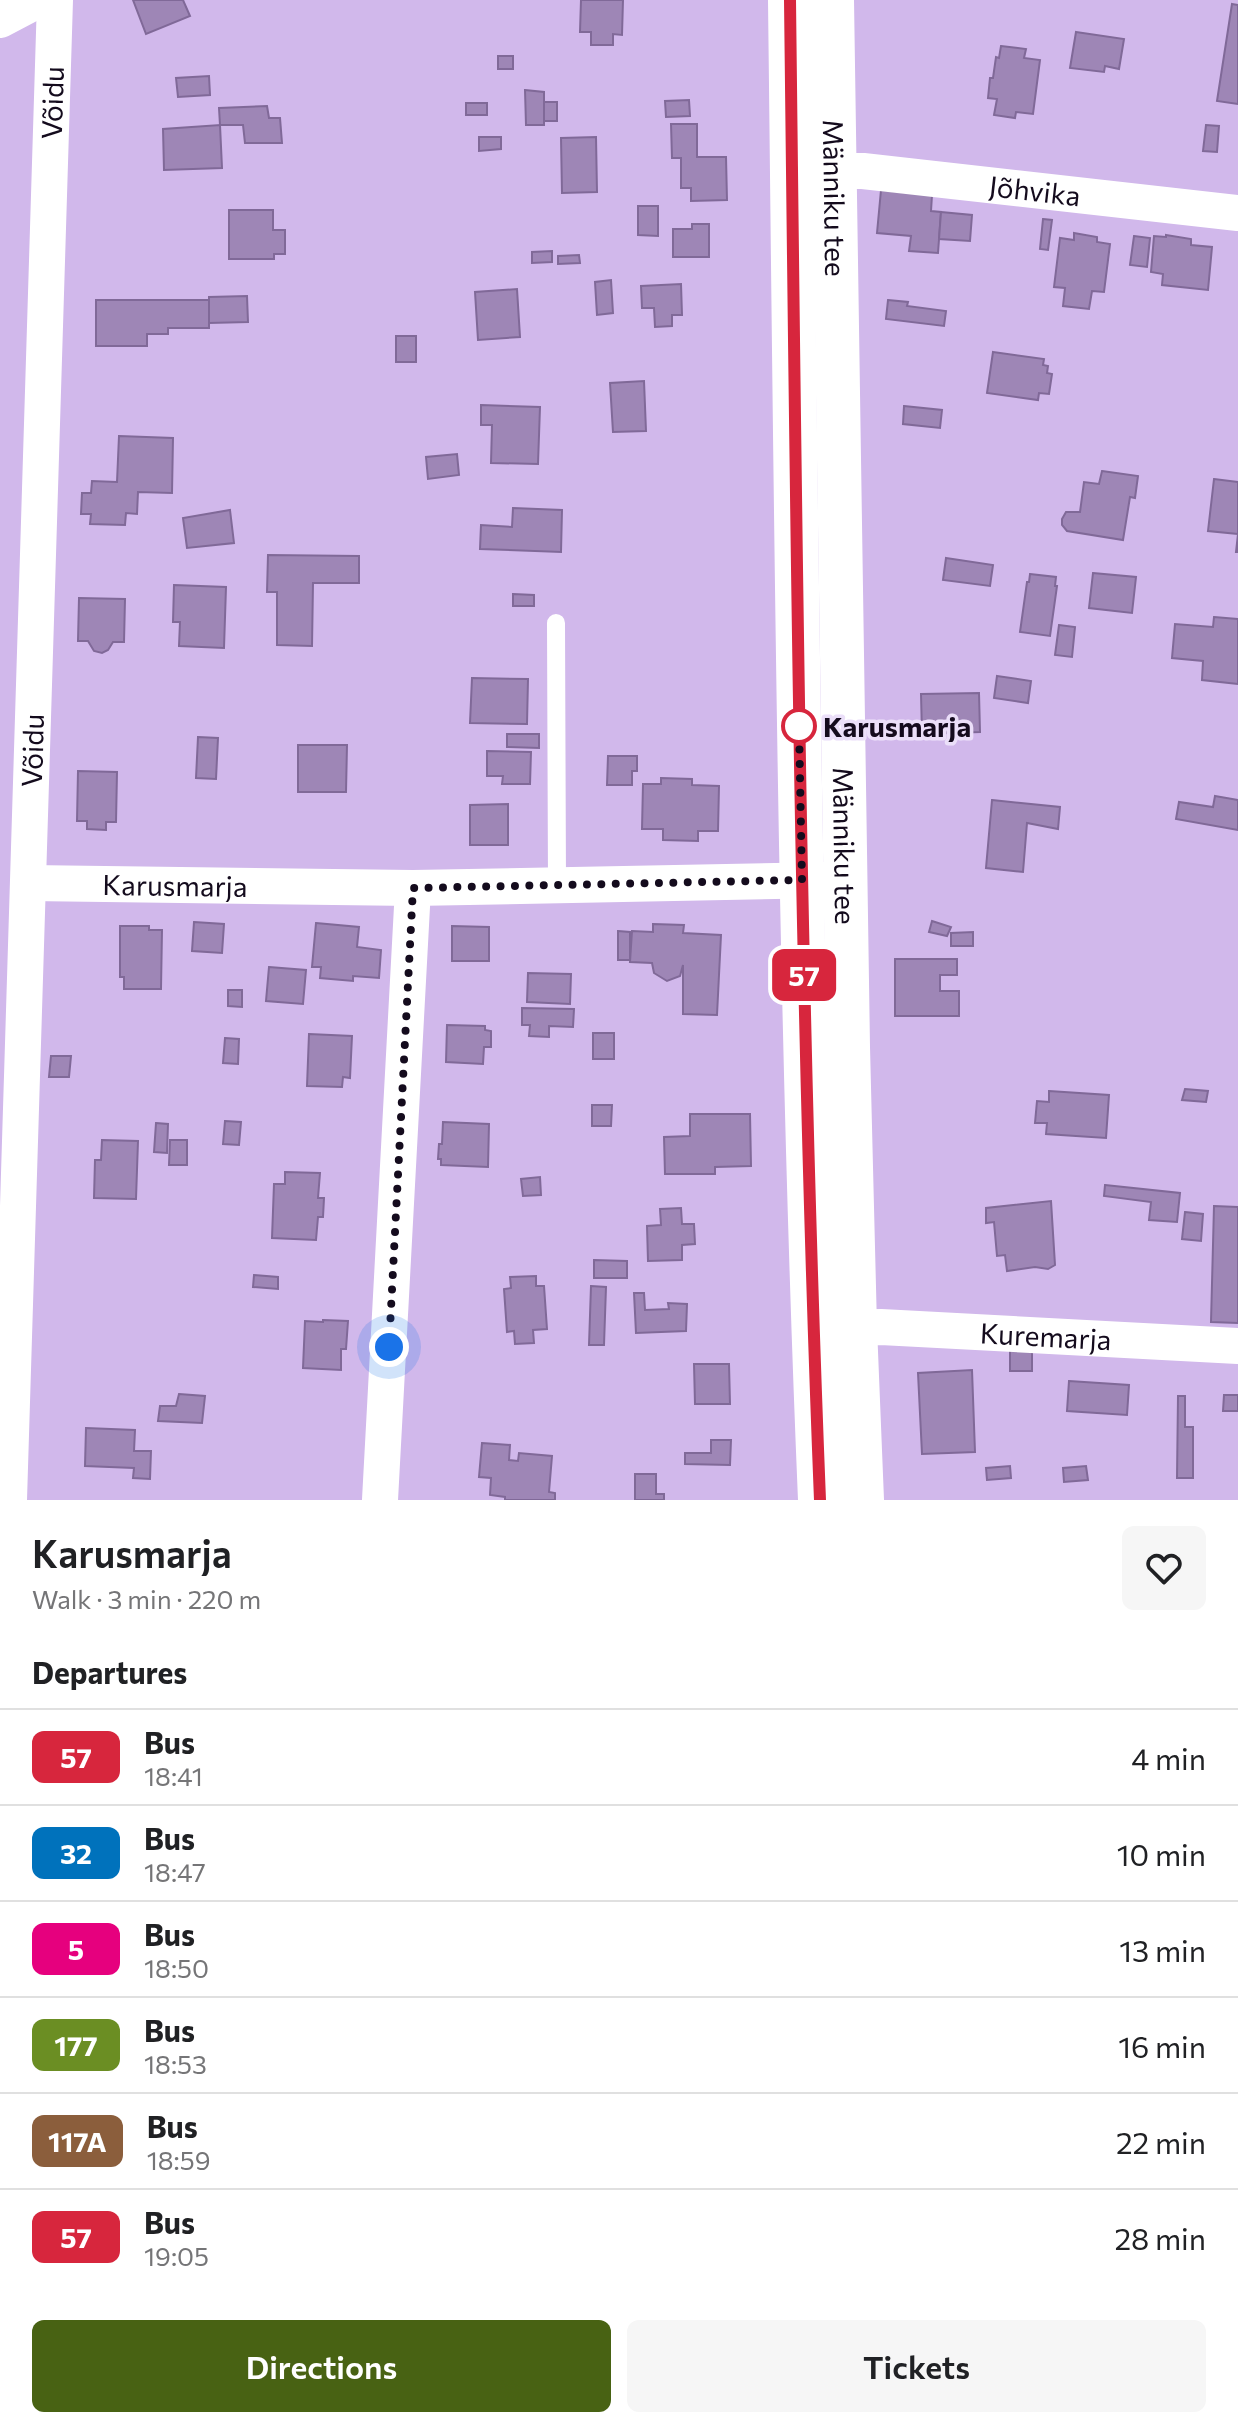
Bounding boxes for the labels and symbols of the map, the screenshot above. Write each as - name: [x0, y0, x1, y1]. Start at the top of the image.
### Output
- street label: Võidu: [34, 66, 70, 140]
- street label: Männiku tee: [817, 119, 853, 277]
- street label: Jõhvika: [987, 168, 1083, 212]
- marker: Karusmarja: [782, 709, 816, 743]
- place label: Karusmarja: [823, 709, 971, 743]
- street label: Võidu: [14, 713, 50, 787]
- street label: Männiku tee: [827, 767, 863, 925]
- street label: Karusmarja: [102, 867, 248, 903]
- line badge: 57: [768, 949, 840, 1001]
- street label: Kuremarja: [979, 1315, 1112, 1356]
- your location: [369, 1327, 409, 1367]

